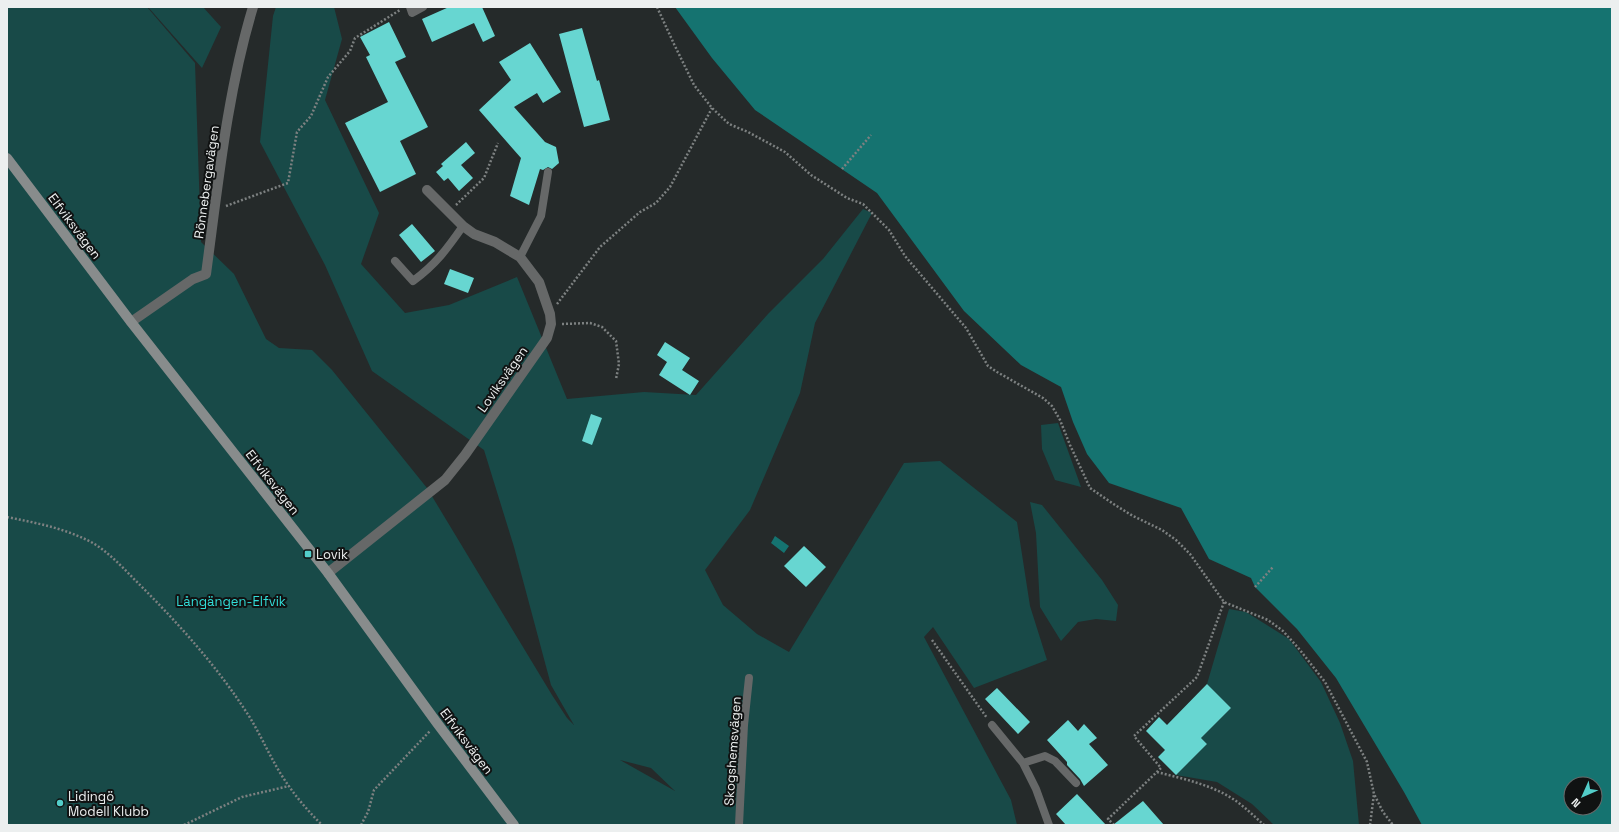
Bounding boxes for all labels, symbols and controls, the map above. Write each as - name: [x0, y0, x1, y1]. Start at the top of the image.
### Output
- street label: Rönnebergavägen: [190, 124, 223, 240]
- street label: Elfviksvägen: [44, 190, 105, 263]
- street label: Loviksvägen: [473, 343, 531, 416]
- street label: Elfviksvägen: [242, 446, 303, 518]
- place label: Lovik: [316, 546, 348, 563]
- marker: Lovik: [303, 549, 313, 559]
- park label: Långängen-Elfvik: [176, 593, 286, 610]
- street label: Skogshemsvägen: [720, 696, 745, 806]
- street label: Elfviksvägen: [436, 705, 497, 778]
- north arrow: [1563, 776, 1603, 816]
- place label: Lidingö Modell Klubb: [68, 788, 149, 820]
- text: N: [1568, 796, 1583, 811]
- marker: Lidingö Modell Klubb: [55, 798, 65, 808]

